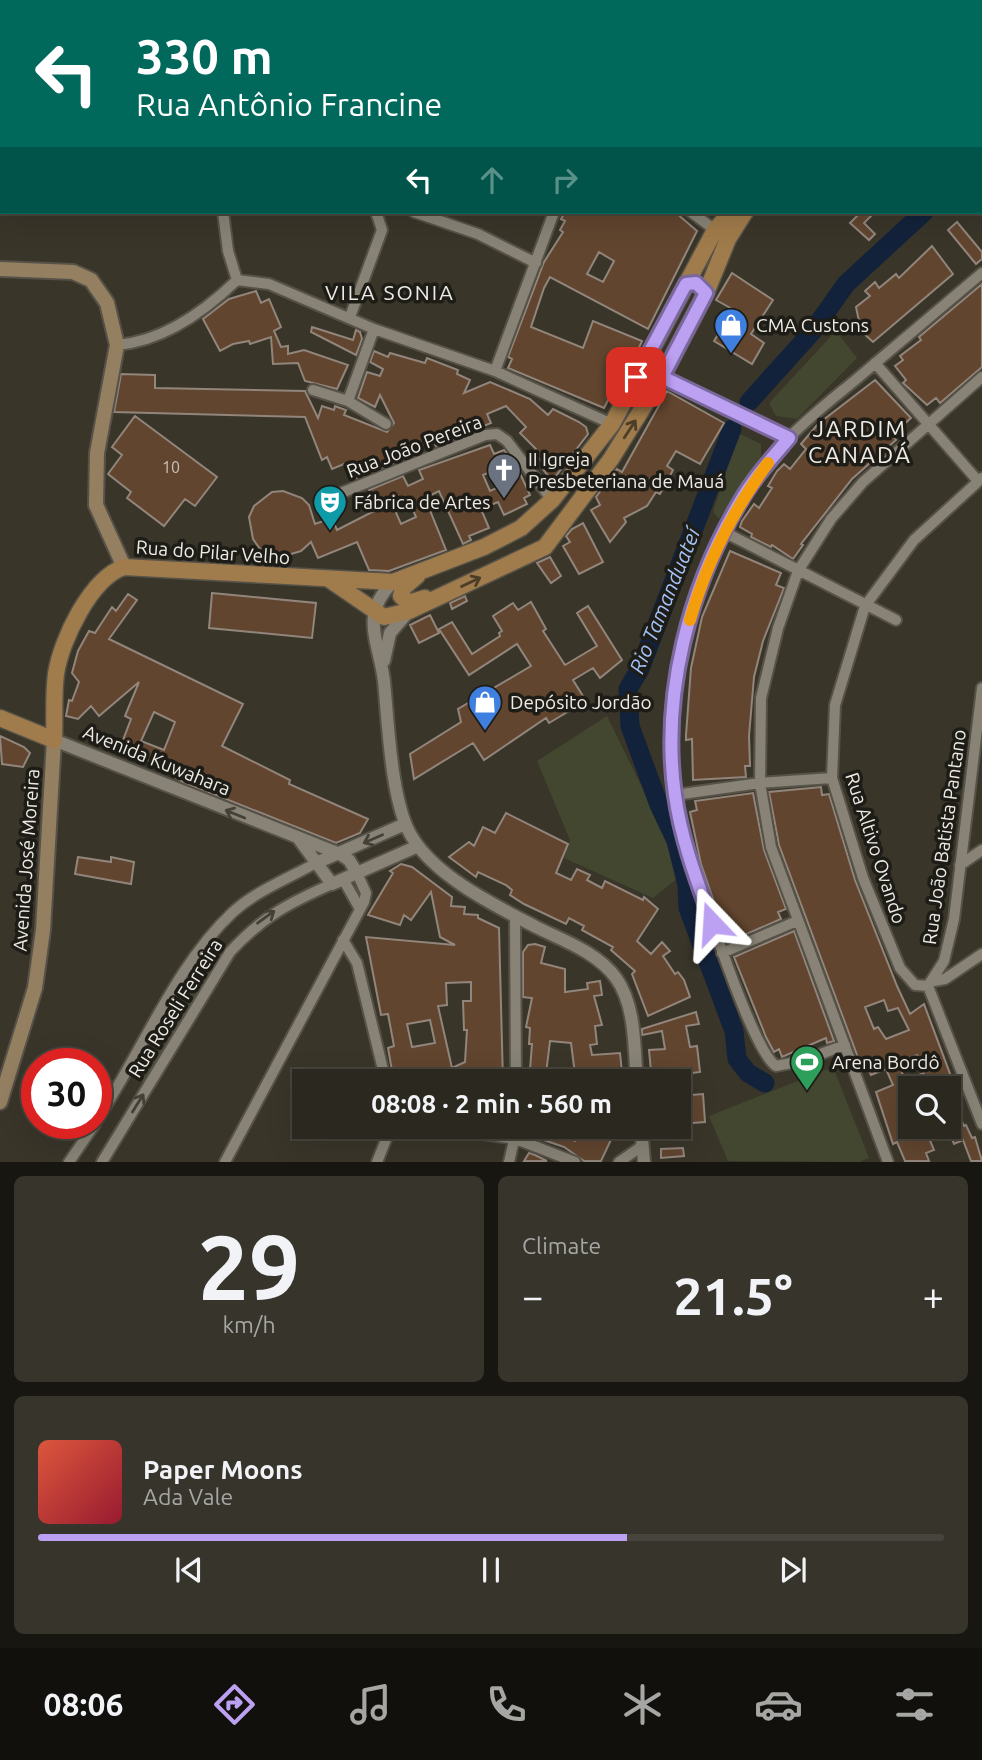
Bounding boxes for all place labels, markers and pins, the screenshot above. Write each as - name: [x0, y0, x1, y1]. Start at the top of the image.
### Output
- shop icon: CMA Custons: [712, 306, 750, 355]
- place label: CMA Custons: [756, 314, 869, 336]
- pin: [606, 347, 666, 407]
- place label: II Igreja Presbeteriana de Mauá: [528, 448, 724, 492]
- church icon: II Igreja Presbeteriana de Mauá: [485, 451, 523, 500]
- theatre icon: Fábrica de Artes: [311, 483, 349, 532]
- place label: Fábrica de Artes: [354, 491, 491, 513]
- shop icon: Depósito Jordão: [466, 683, 504, 732]
- place label: Depósito Jordão: [510, 691, 652, 713]
- sports icon: Arena Bordô: [788, 1043, 826, 1092]
- place label: Arena Bordô: [832, 1051, 940, 1073]

